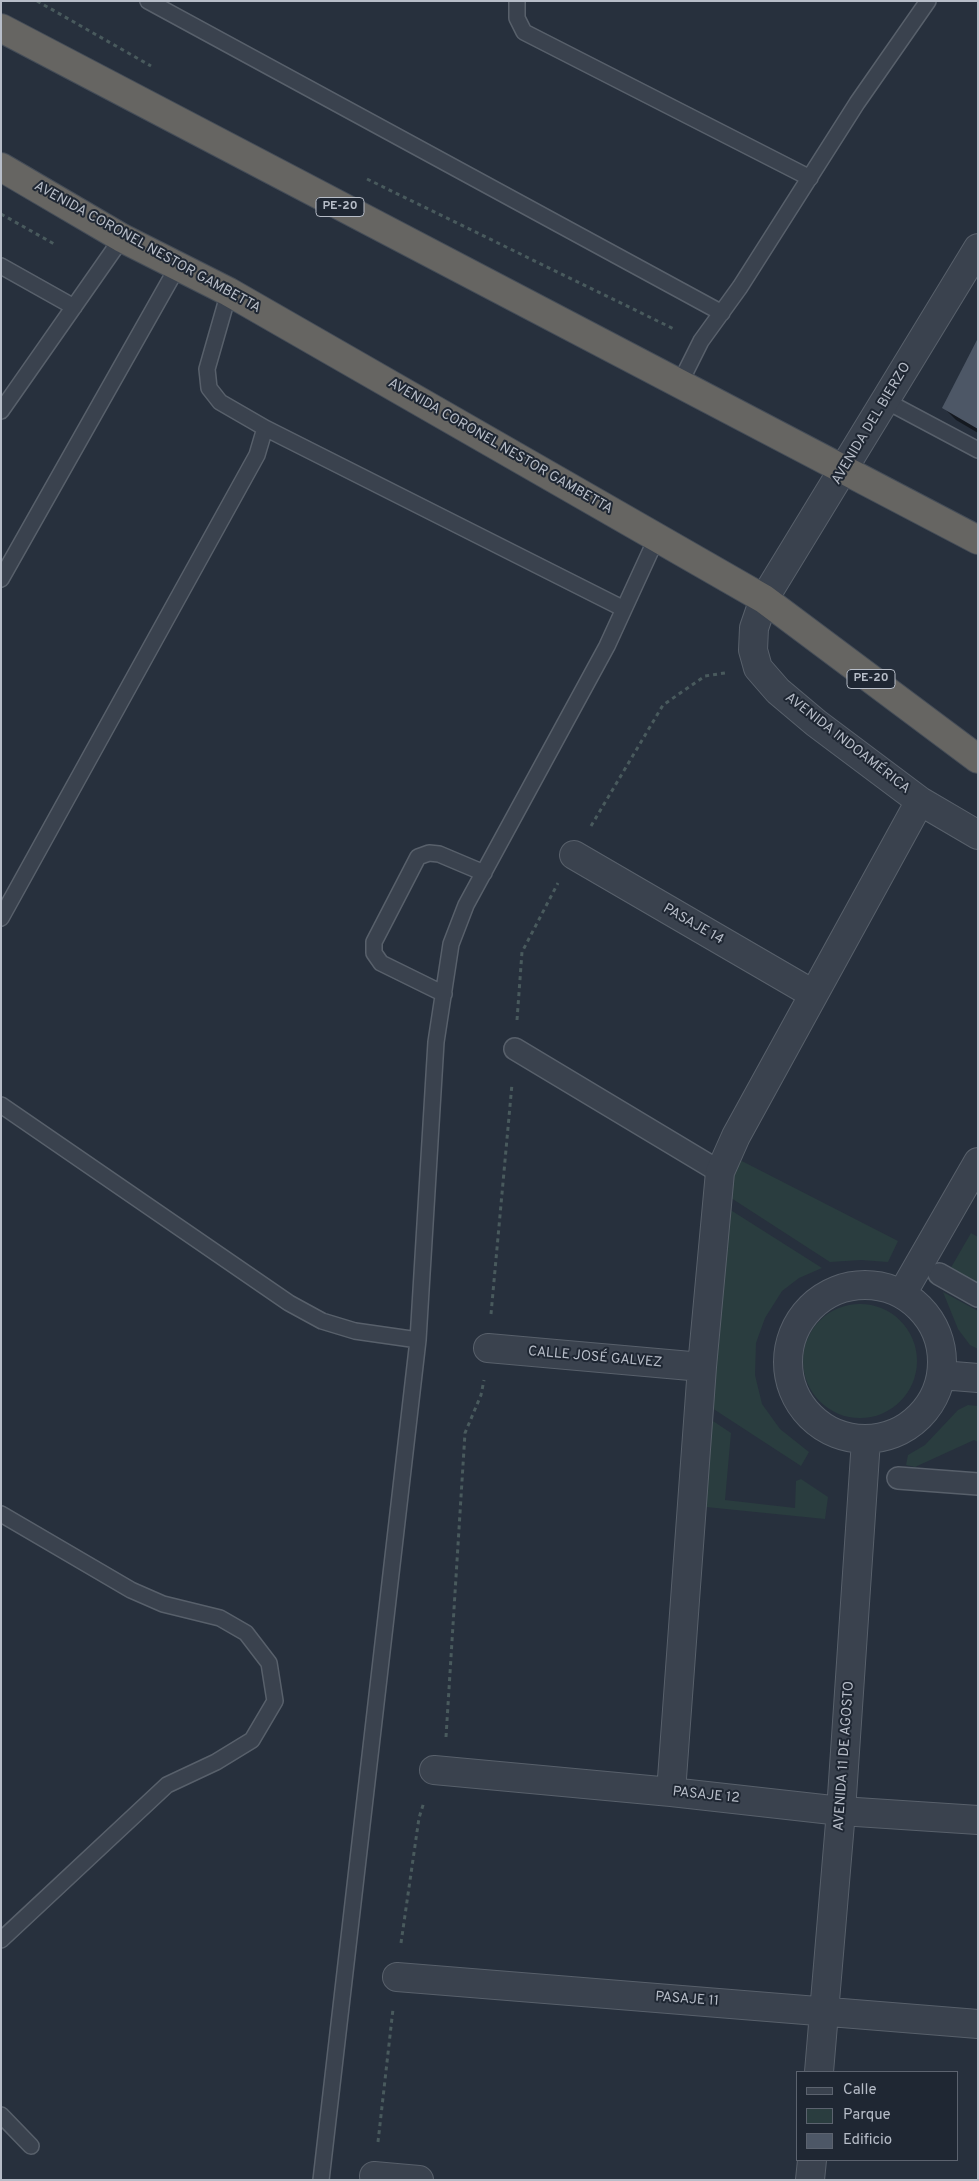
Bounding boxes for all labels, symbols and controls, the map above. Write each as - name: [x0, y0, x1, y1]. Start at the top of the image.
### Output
- street label: AVENIDA CORONEL NESTOR GAMBETTA: [31, 178, 263, 318]
- road number: PE-20: [316, 198, 364, 216]
- street label: AVENIDA DEL BIERZO: [829, 360, 915, 488]
- street label: AVENIDA CORONEL NESTOR GAMBETTA: [385, 376, 615, 518]
- road number: PE-20: [847, 670, 895, 689]
- street label: AVENIDA INDOAMÉRICA: [781, 690, 913, 798]
- street label: PASAJE 14: [660, 901, 726, 949]
- street label: CALLE JOSÉ GALVEZ: [527, 1344, 663, 1372]
- street label: AVENIDA 11 DE AGOSTO: [831, 1680, 859, 1832]
- street label: PASAJE 12: [672, 1784, 740, 1808]
- street label: PASAJE 11: [655, 1989, 719, 2011]
- legend: [796, 2071, 959, 2161]
- text: Calle: [843, 2081, 877, 2100]
- text: Parque: [843, 2106, 891, 2125]
- text: Edificio: [843, 2131, 892, 2150]

